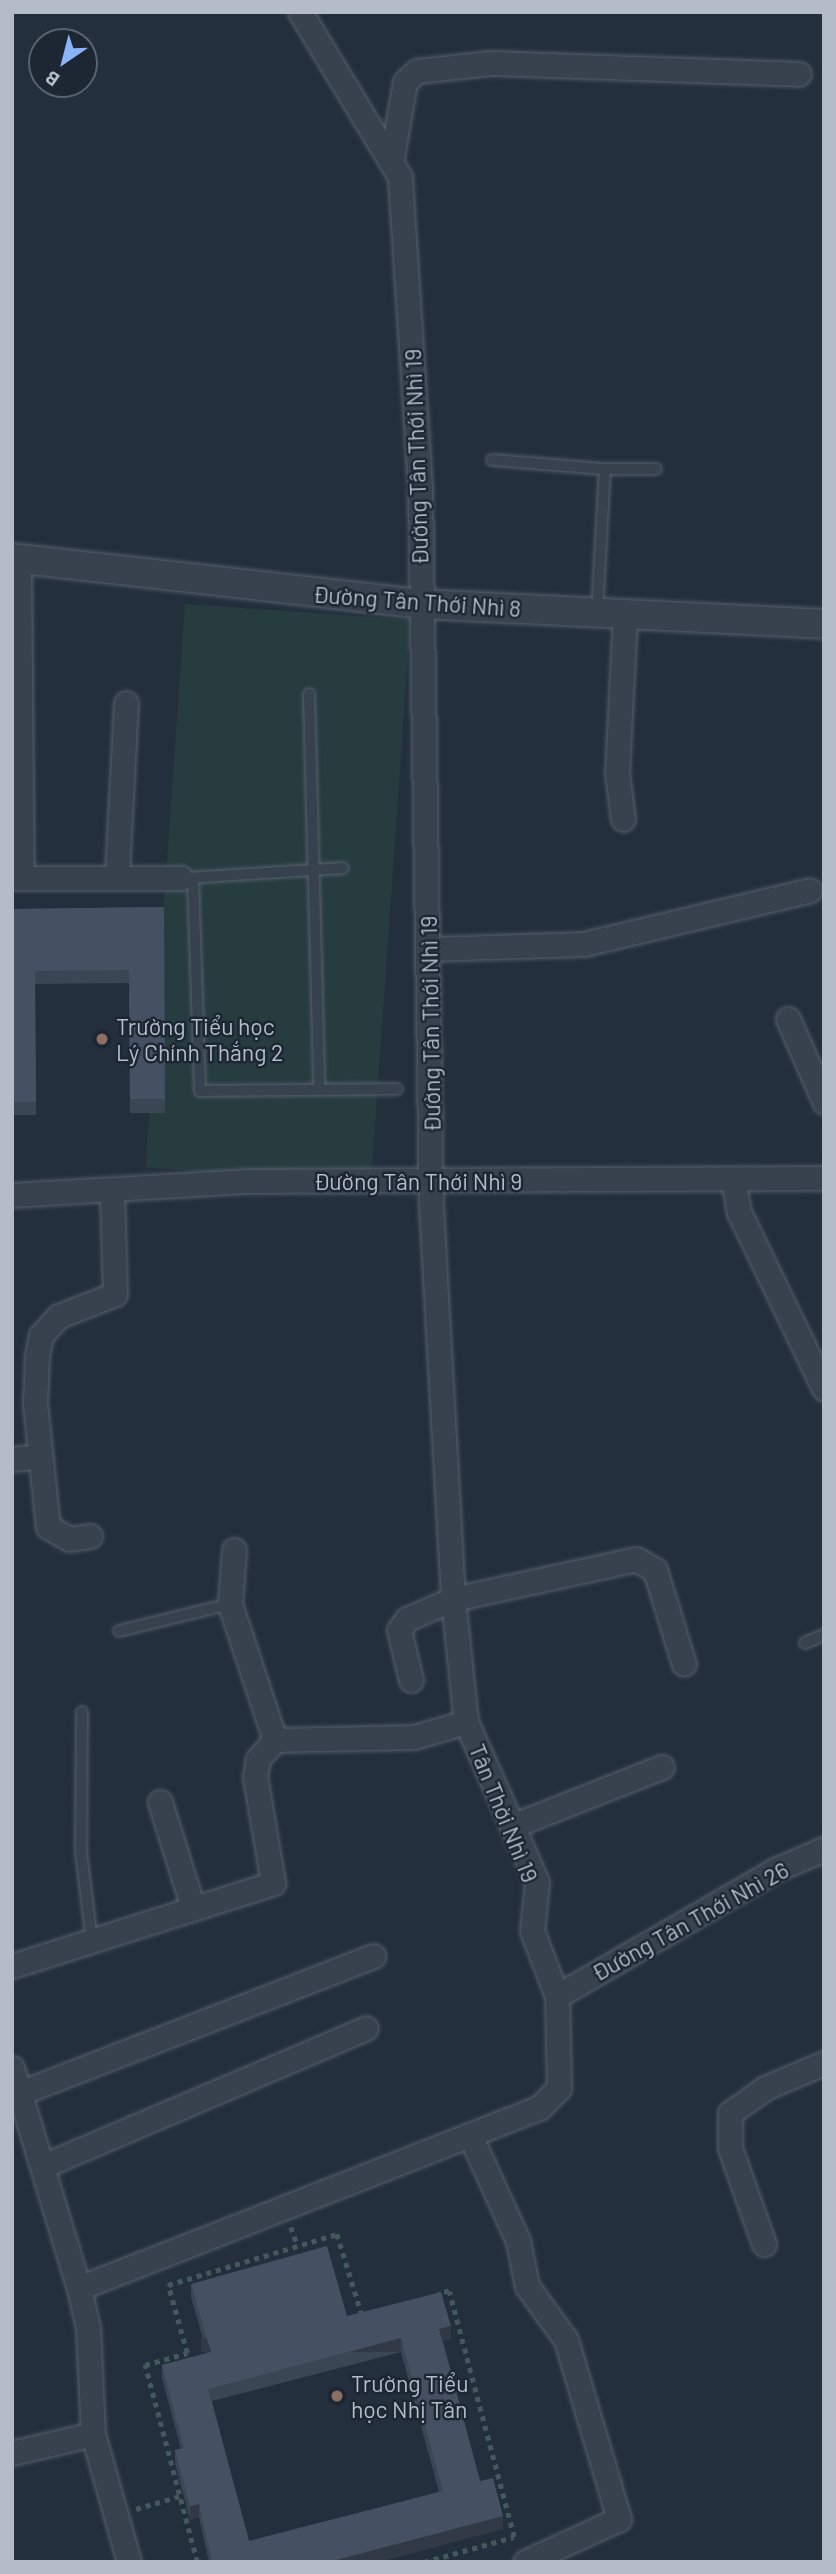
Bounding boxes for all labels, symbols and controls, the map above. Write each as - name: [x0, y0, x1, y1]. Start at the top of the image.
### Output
- north arrow: [28, 28, 98, 98]
- text: B: [40, 66, 63, 92]
- street label: Đường Tân Thới Nhì 19: [398, 348, 434, 566]
- street label: Đường Tân Thới Nhì 8: [312, 580, 522, 622]
- street label: Đường Tân Thới Nhì 19: [414, 916, 446, 1132]
- place label: Trường Tiểu học Lý Chính Thắng 2: [116, 1012, 283, 1066]
- marker: Trường Tiểu học Lý Chính Thắng 2: [94, 1031, 110, 1047]
- street label: Đường Tân Thới Nhì 9: [314, 1167, 522, 1195]
- street label: Tân Thời Nhì 19: [464, 1740, 544, 1886]
- street label: Đường Tân Thới Nhì 26: [587, 1855, 793, 1987]
- place label: Trường Tiểu học Nhị Tân: [351, 2369, 468, 2423]
- marker: Trường Tiểu học Nhị Tân: [329, 2388, 345, 2404]

